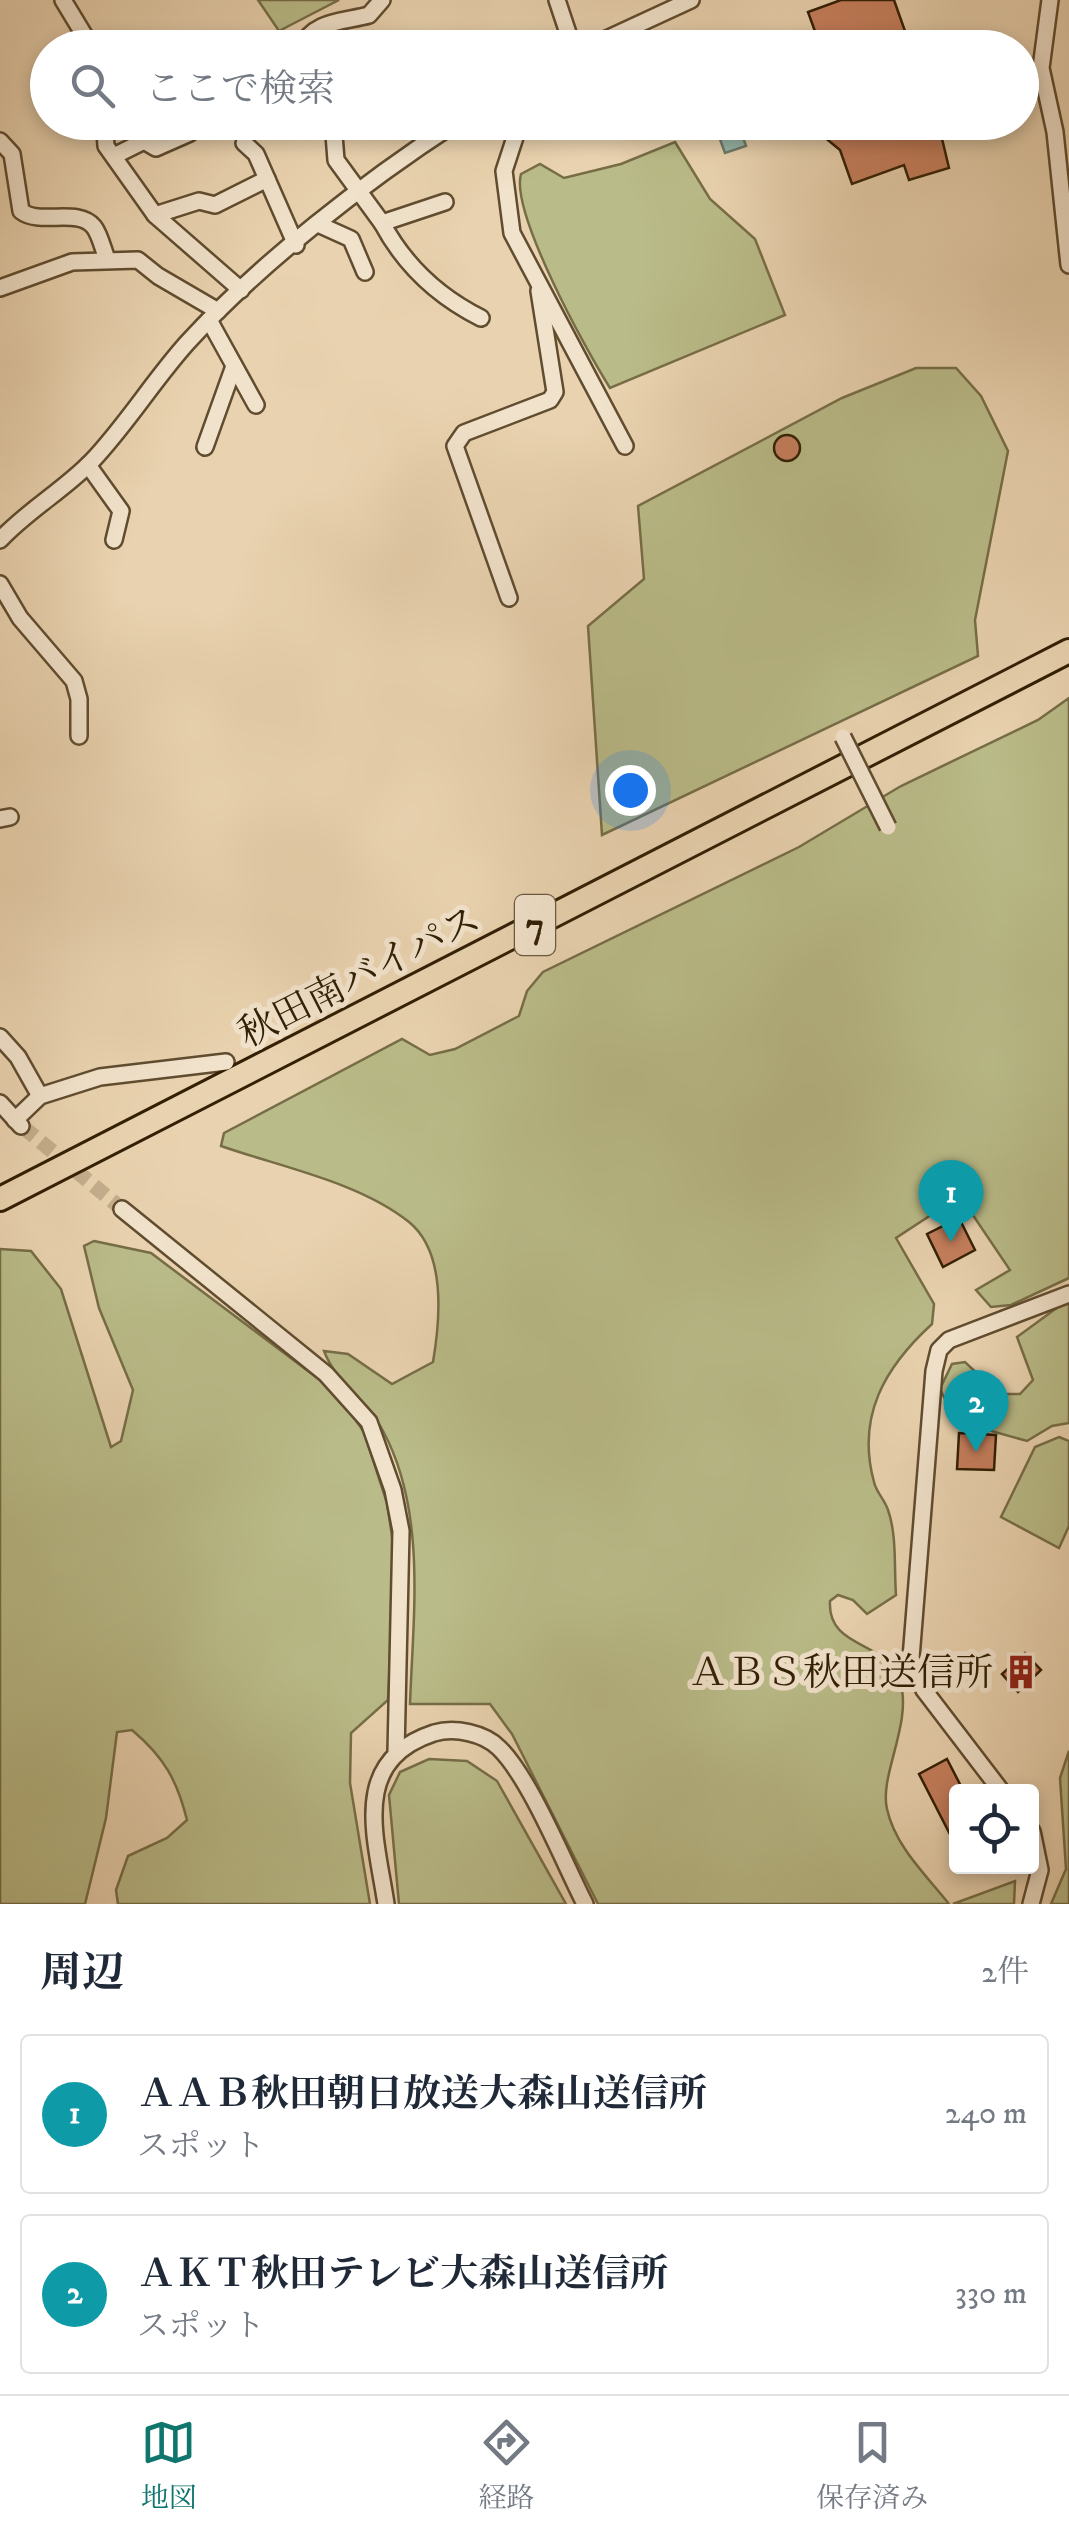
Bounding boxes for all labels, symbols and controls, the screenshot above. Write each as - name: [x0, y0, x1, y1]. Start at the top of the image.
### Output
- search box: [30, 30, 1039, 140]
- icon: search: [65, 58, 120, 113]
- text: ここで検索: [145, 66, 335, 114]
- your location: [605, 765, 656, 816]
- road number: 7: [515, 895, 555, 955]
- street label: 秋田南バイパス: [231, 896, 489, 1059]
- pin: 1: [918, 1160, 984, 1242]
- pin: 2: [944, 1370, 1008, 1452]
- place label: ＡＢＳ秋田送信所: [689, 1650, 993, 1698]
- building icon: ＡＢＳ秋田送信所: [1002, 1653, 1040, 1691]
- map controls: [949, 1784, 1039, 1874]
- button: locate: [949, 1784, 1039, 1874]
- text: 周辺: [40, 1948, 124, 2000]
- text: 2件: [981, 1953, 1029, 1993]
- text: ＡＡＢ秋田朝日放送大森山送信所: [137, 2071, 707, 2119]
- text: 1: [69, 2094, 80, 2134]
- text: 240 m: [945, 2094, 1027, 2134]
- text: スポット: [137, 2127, 265, 2167]
- text: ＡＫＴ秋田テレビ大森山送信所: [137, 2251, 668, 2299]
- text: 2: [67, 2274, 82, 2314]
- text: 330 m: [955, 2274, 1027, 2314]
- text: スポット: [137, 2307, 265, 2347]
- tab: 地図: [141, 2415, 197, 2516]
- tab: 経路: [478, 2415, 534, 2516]
- tab: 保存済み: [816, 2415, 928, 2516]

